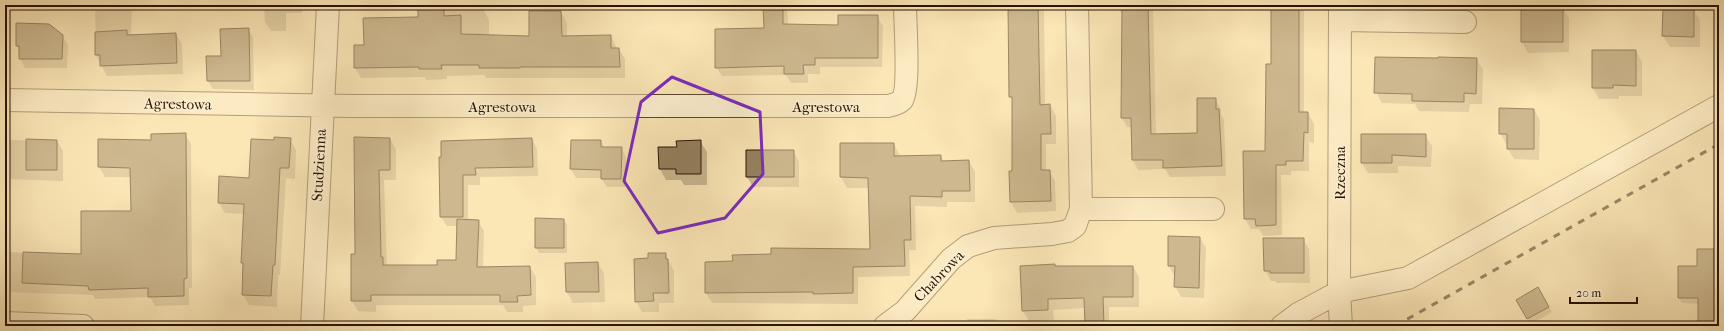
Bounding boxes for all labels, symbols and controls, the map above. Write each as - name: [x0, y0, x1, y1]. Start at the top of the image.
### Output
- street label: Agrestowa: [143, 94, 213, 114]
- street label: Agrestowa: [467, 98, 537, 116]
- street label: Agrestowa: [791, 98, 861, 116]
- street label: Studzienna: [308, 127, 330, 202]
- street label: Rzeczna: [1331, 145, 1349, 200]
- street label: Chabrowa: [910, 246, 969, 306]
- scale bar: [1570, 279, 1637, 305]
- text: 20 m: [1576, 286, 1601, 300]

